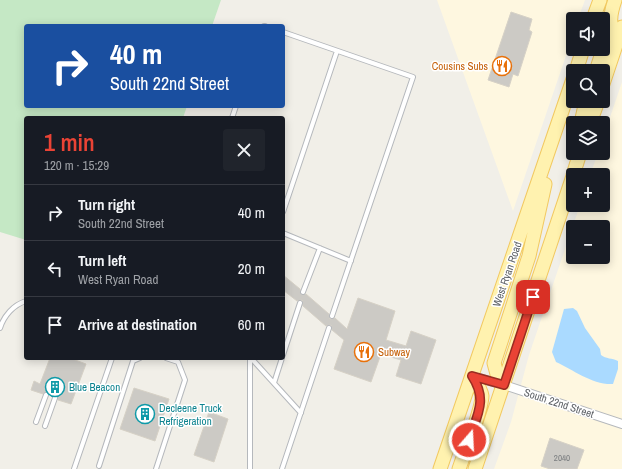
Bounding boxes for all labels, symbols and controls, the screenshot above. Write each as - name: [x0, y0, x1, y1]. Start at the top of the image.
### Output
- map controls: [566, 12, 610, 264]
- button: sound: [566, 12, 610, 56]
- text: 40 m: [110, 35, 162, 73]
- icon: right: [44, 40, 96, 92]
- restaurant icon: Cousins Subs: [491, 55, 513, 77]
- place label: Cousins Subs: [432, 59, 488, 73]
- button: search: [566, 64, 610, 108]
- text: South 22nd Street: [110, 71, 229, 96]
- button: layers: [566, 116, 610, 160]
- text: 1 min: [44, 126, 95, 158]
- button: close: [223, 129, 265, 171]
- text: 120 m · 15:29: [44, 157, 109, 174]
- button: +: [566, 168, 610, 212]
- text: Turn right: [78, 194, 135, 215]
- icon: right: [44, 202, 66, 224]
- text: 40 m: [238, 202, 265, 223]
- text: South 22nd Street: [78, 215, 164, 232]
- button: −: [566, 220, 610, 264]
- street label: West Ryan Road: [489, 240, 525, 308]
- text: Turn left: [78, 250, 126, 271]
- icon: left: [44, 258, 66, 280]
- text: 20 m: [238, 258, 265, 279]
- text: West Ryan Road: [78, 271, 158, 288]
- pin: [516, 280, 550, 314]
- icon: arrive: [522, 286, 544, 308]
- icon: arrive: [44, 314, 66, 336]
- text: Arrive at destination: [78, 314, 197, 335]
- text: 60 m: [238, 314, 265, 335]
- restaurant icon: Subway: [353, 341, 375, 363]
- place label: Subway: [378, 345, 411, 359]
- building icon: Blue Beacon: [44, 376, 66, 398]
- place label: Blue Beacon: [69, 380, 120, 394]
- street label: South 22nd Street: [522, 385, 596, 421]
- place label: Decleene Truck Refrigeration: [159, 401, 222, 428]
- building icon: Decleene Truck Refrigeration: [134, 403, 156, 425]
- position arrow: [448, 419, 490, 461]
- house number: 2040: [554, 452, 570, 464]

